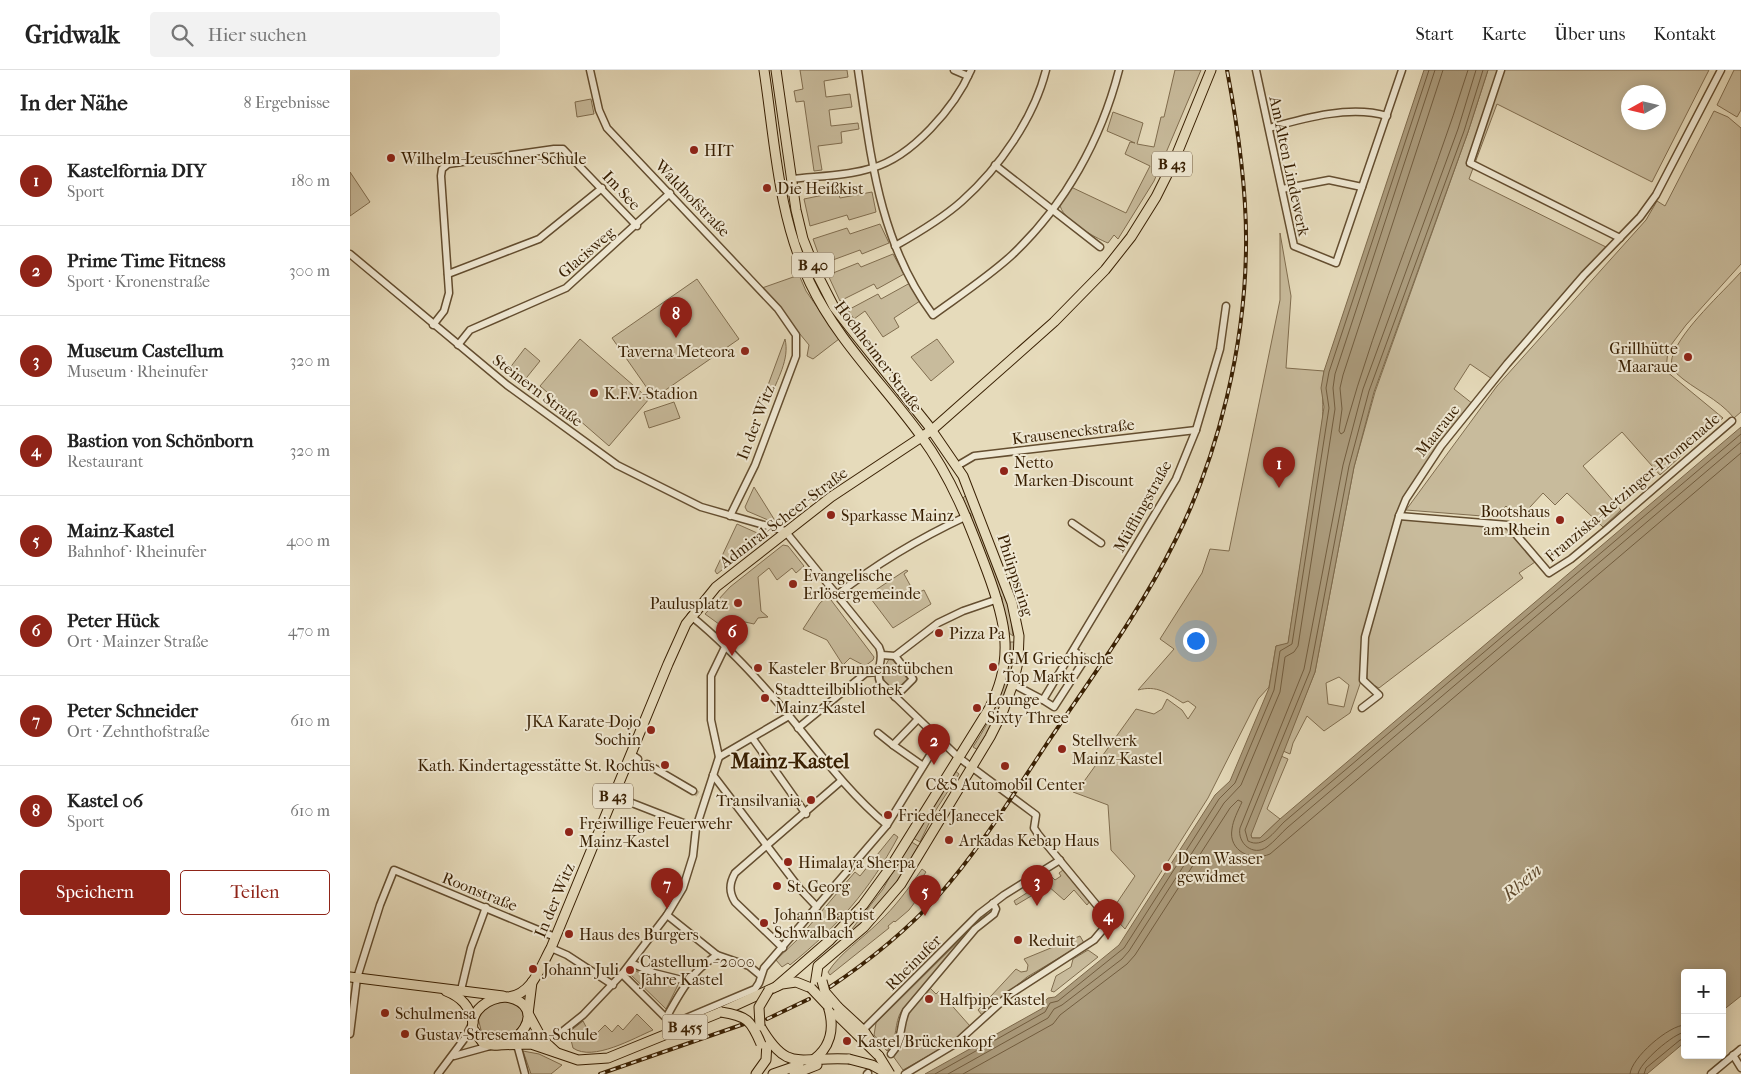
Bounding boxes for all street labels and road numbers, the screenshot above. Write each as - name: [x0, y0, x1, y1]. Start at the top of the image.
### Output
- street label: Am Alten Lindewerk: [1265, 93, 1314, 239]
- road number: B 43: [1152, 152, 1192, 176]
- street label: Waldhofstraße: [650, 155, 734, 241]
- street label: Im See: [599, 167, 645, 214]
- street label: Glacisweg: [554, 222, 619, 282]
- road number: B 40: [792, 252, 834, 278]
- street label: Hochheimer Straße: [831, 297, 927, 416]
- street label: Steinern Straße: [489, 350, 587, 431]
- street label: In der Witz: [732, 382, 778, 462]
- street label: Maaraue: [1411, 401, 1464, 460]
- street label: Franziska-Retzinger-Promenade: [1541, 409, 1723, 566]
- street label: Krauseneckstraße: [1011, 415, 1136, 448]
- street label: Müfflingstraße: [1109, 457, 1176, 556]
- street label: Admiral-Scheer-Straße: [715, 463, 851, 572]
- street label: Philippsring: [993, 532, 1038, 619]
- road number: B 43: [593, 784, 633, 808]
- street label: In der Witz: [530, 860, 579, 940]
- street label: Roonstraße: [439, 868, 520, 915]
- street label: Rheinufer: [882, 930, 945, 994]
- road number: B 455: [662, 1014, 708, 1040]

